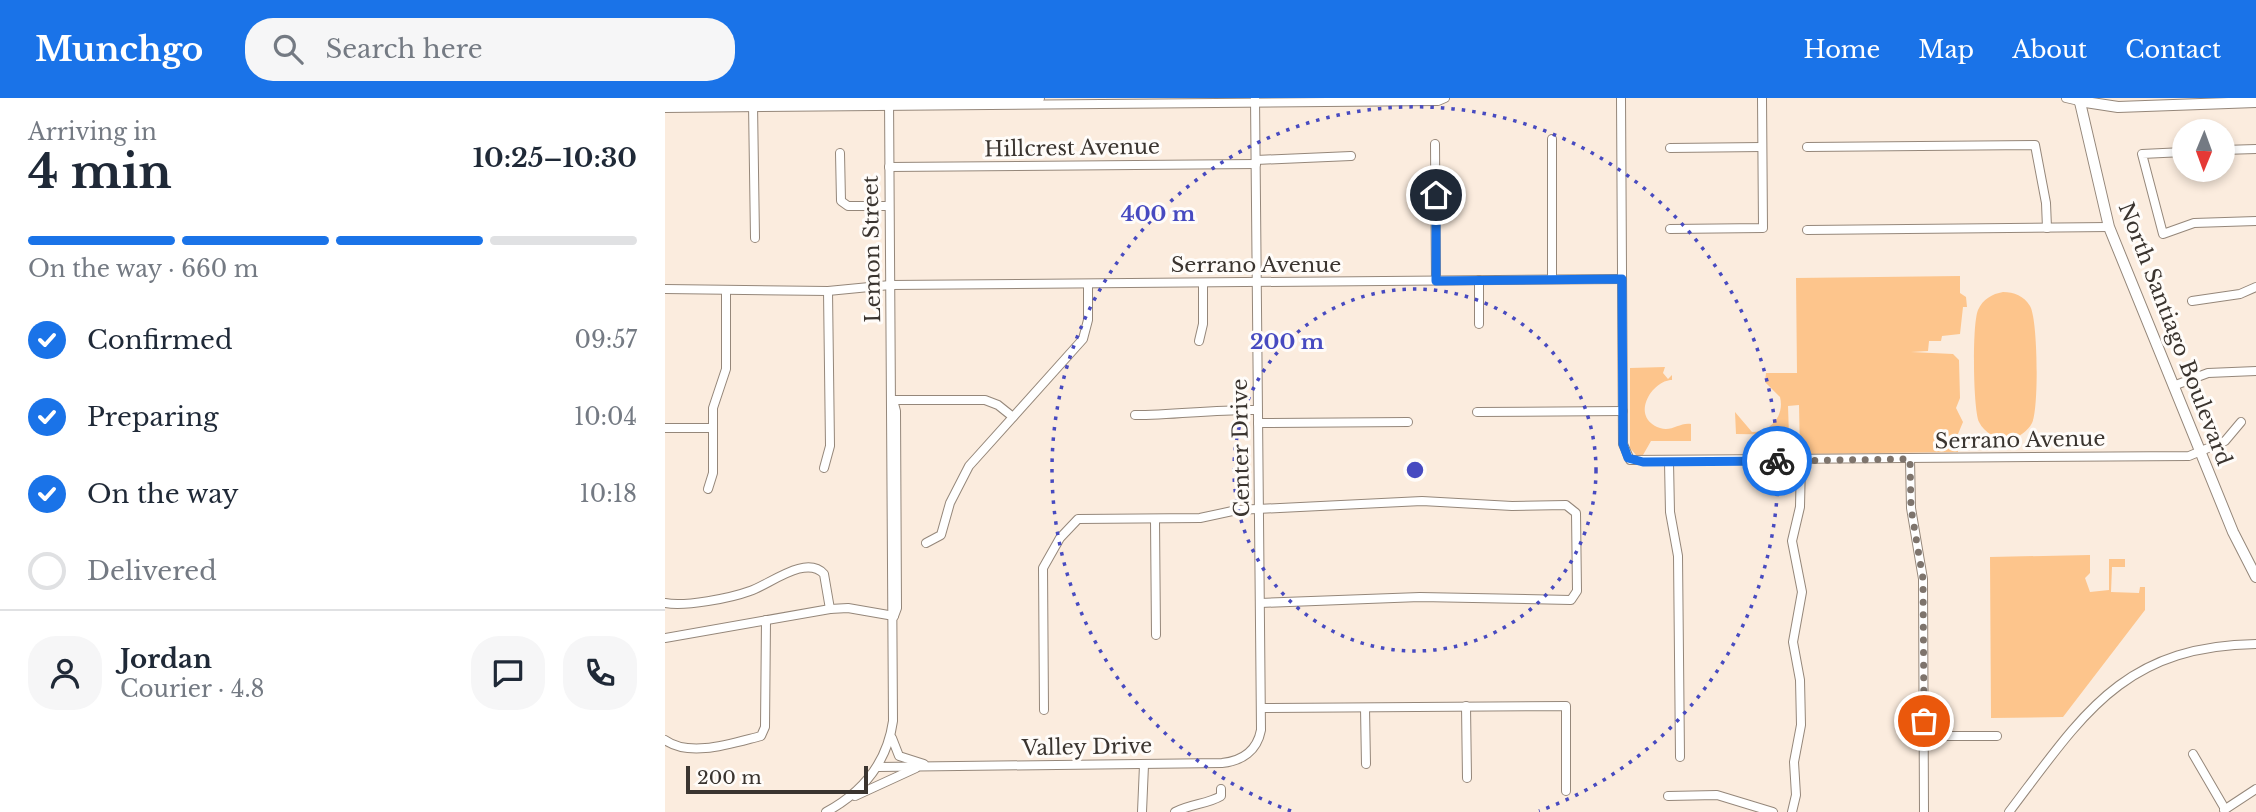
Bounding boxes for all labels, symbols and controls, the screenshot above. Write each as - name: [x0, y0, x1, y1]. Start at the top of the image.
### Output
- search box: [245, 18, 735, 81]
- text: Munchgo: [35, 29, 203, 70]
- icon: search: [269, 30, 307, 68]
- text: Search here: [325, 33, 483, 65]
- text: Home: [1804, 35, 1880, 64]
- text: Map: [1918, 35, 1974, 64]
- text: About: [2012, 35, 2087, 64]
- text: Contact: [2125, 35, 2221, 64]
- text: Arriving in: [28, 118, 157, 146]
- north arrow: [2172, 119, 2235, 182]
- map controls: [2172, 119, 2235, 182]
- street label: Hillcrest Avenue: [984, 133, 1160, 163]
- text: 10:25–10:30: [473, 142, 637, 174]
- text: 4 min: [28, 143, 172, 200]
- pin: [1406, 165, 1466, 225]
- street label: Lemon Street: [858, 175, 886, 323]
- icon: home: [1417, 176, 1455, 214]
- street label: North Santiago Boulevard: [2113, 199, 2237, 469]
- text: 400 m: [1121, 201, 1195, 227]
- street label: Serrano Avenue: [1171, 252, 1341, 278]
- text: On the way · 660 m: [28, 255, 259, 283]
- icon: check: [28, 321, 66, 359]
- text: Confirmed: [87, 324, 232, 356]
- text: 09:57: [575, 326, 637, 354]
- text: 200 m: [1250, 329, 1324, 355]
- street label: Center Drive: [1227, 378, 1255, 518]
- icon: check: [28, 398, 66, 436]
- text: Preparing: [87, 401, 219, 433]
- text: 10:04: [574, 403, 637, 431]
- courier: [1742, 426, 1812, 496]
- street label: Serrano Avenue: [1934, 426, 2106, 454]
- icon: bike: [1758, 442, 1796, 480]
- centre of rings: [1403, 458, 1427, 482]
- icon: check: [28, 475, 66, 513]
- text: On the way: [87, 478, 239, 510]
- text: 10:18: [580, 480, 637, 508]
- text: Delivered: [87, 555, 217, 587]
- button: person: [28, 636, 102, 710]
- button: chat: [471, 636, 545, 710]
- button: phone: [563, 636, 637, 710]
- text: Jordan: [120, 643, 212, 675]
- text: Courier · 4.8: [120, 675, 265, 703]
- pin: [1894, 691, 1954, 751]
- icon: bag: [1905, 702, 1943, 740]
- street label: Valley Drive: [1021, 733, 1152, 761]
- scale bar: [686, 763, 868, 795]
- text: 200 m: [697, 766, 762, 789]

